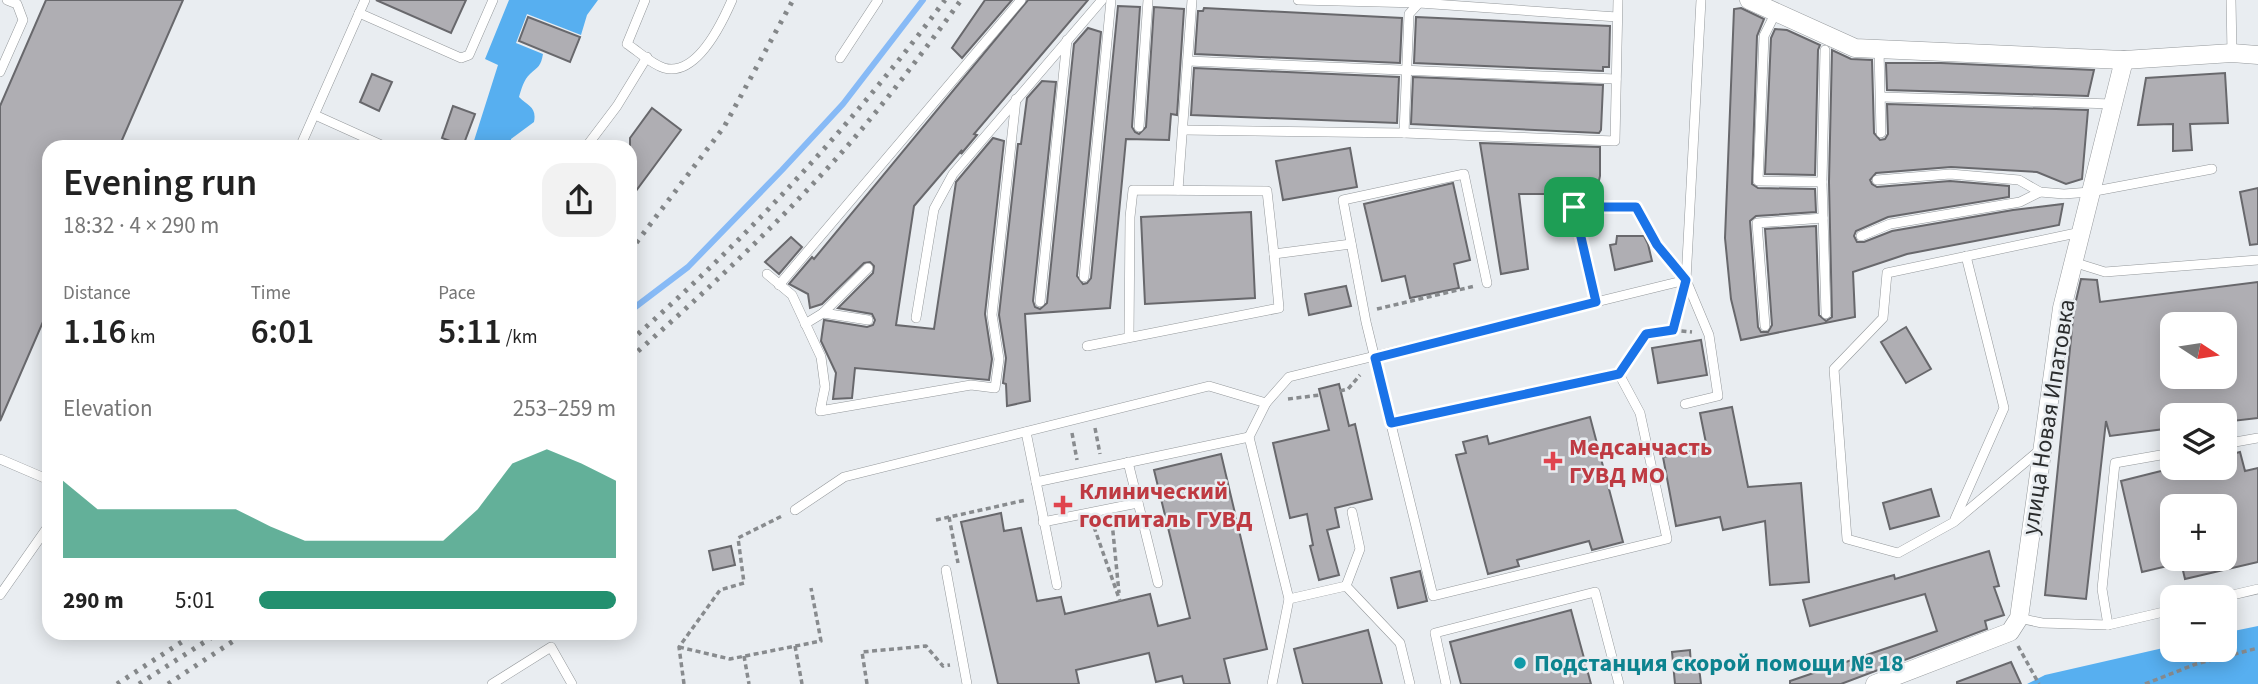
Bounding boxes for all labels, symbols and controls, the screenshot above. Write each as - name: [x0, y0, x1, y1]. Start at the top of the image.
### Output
- text: Evening run: [63, 156, 257, 210]
- button: share: [542, 163, 616, 237]
- pin: [1544, 177, 1604, 237]
- icon: arrive: [1555, 188, 1593, 226]
- text: 18:32 · 4 × 290 m: [63, 209, 219, 242]
- text: Distance: [63, 280, 131, 307]
- text: Time: [251, 280, 291, 307]
- text: Pace: [438, 280, 476, 307]
- street label: улица Новая Ипатовка: [2013, 297, 2084, 537]
- text: 1.16: [63, 307, 127, 357]
- text: 6:01: [251, 307, 314, 357]
- text: 5:11: [438, 307, 502, 357]
- north arrow: [2160, 312, 2236, 388]
- map controls: [2160, 312, 2237, 662]
- text: km: [127, 324, 155, 351]
- text: /km: [502, 324, 537, 351]
- text: Elevation: [63, 392, 153, 425]
- text: 253–259 m: [513, 392, 616, 425]
- button: layers: [2160, 403, 2237, 480]
- place label: Медсанчасть ГУВД МО: [1569, 430, 1712, 493]
- marker: Медсанчасть ГУВД МО: [1543, 451, 1563, 471]
- place label: Клинический госпиталь ГУВД: [1079, 474, 1252, 537]
- button: +: [2160, 494, 2237, 571]
- marker: Клинический госпиталь ГУВД: [1053, 495, 1073, 515]
- text: 290 m: [63, 584, 124, 617]
- text: 5:01: [175, 584, 215, 617]
- button: −: [2160, 585, 2237, 662]
- place label: Подстанция скорой помощи № 18: [1534, 646, 1904, 681]
- marker: Подстанция скорой помощи № 18: [1512, 655, 1528, 671]

